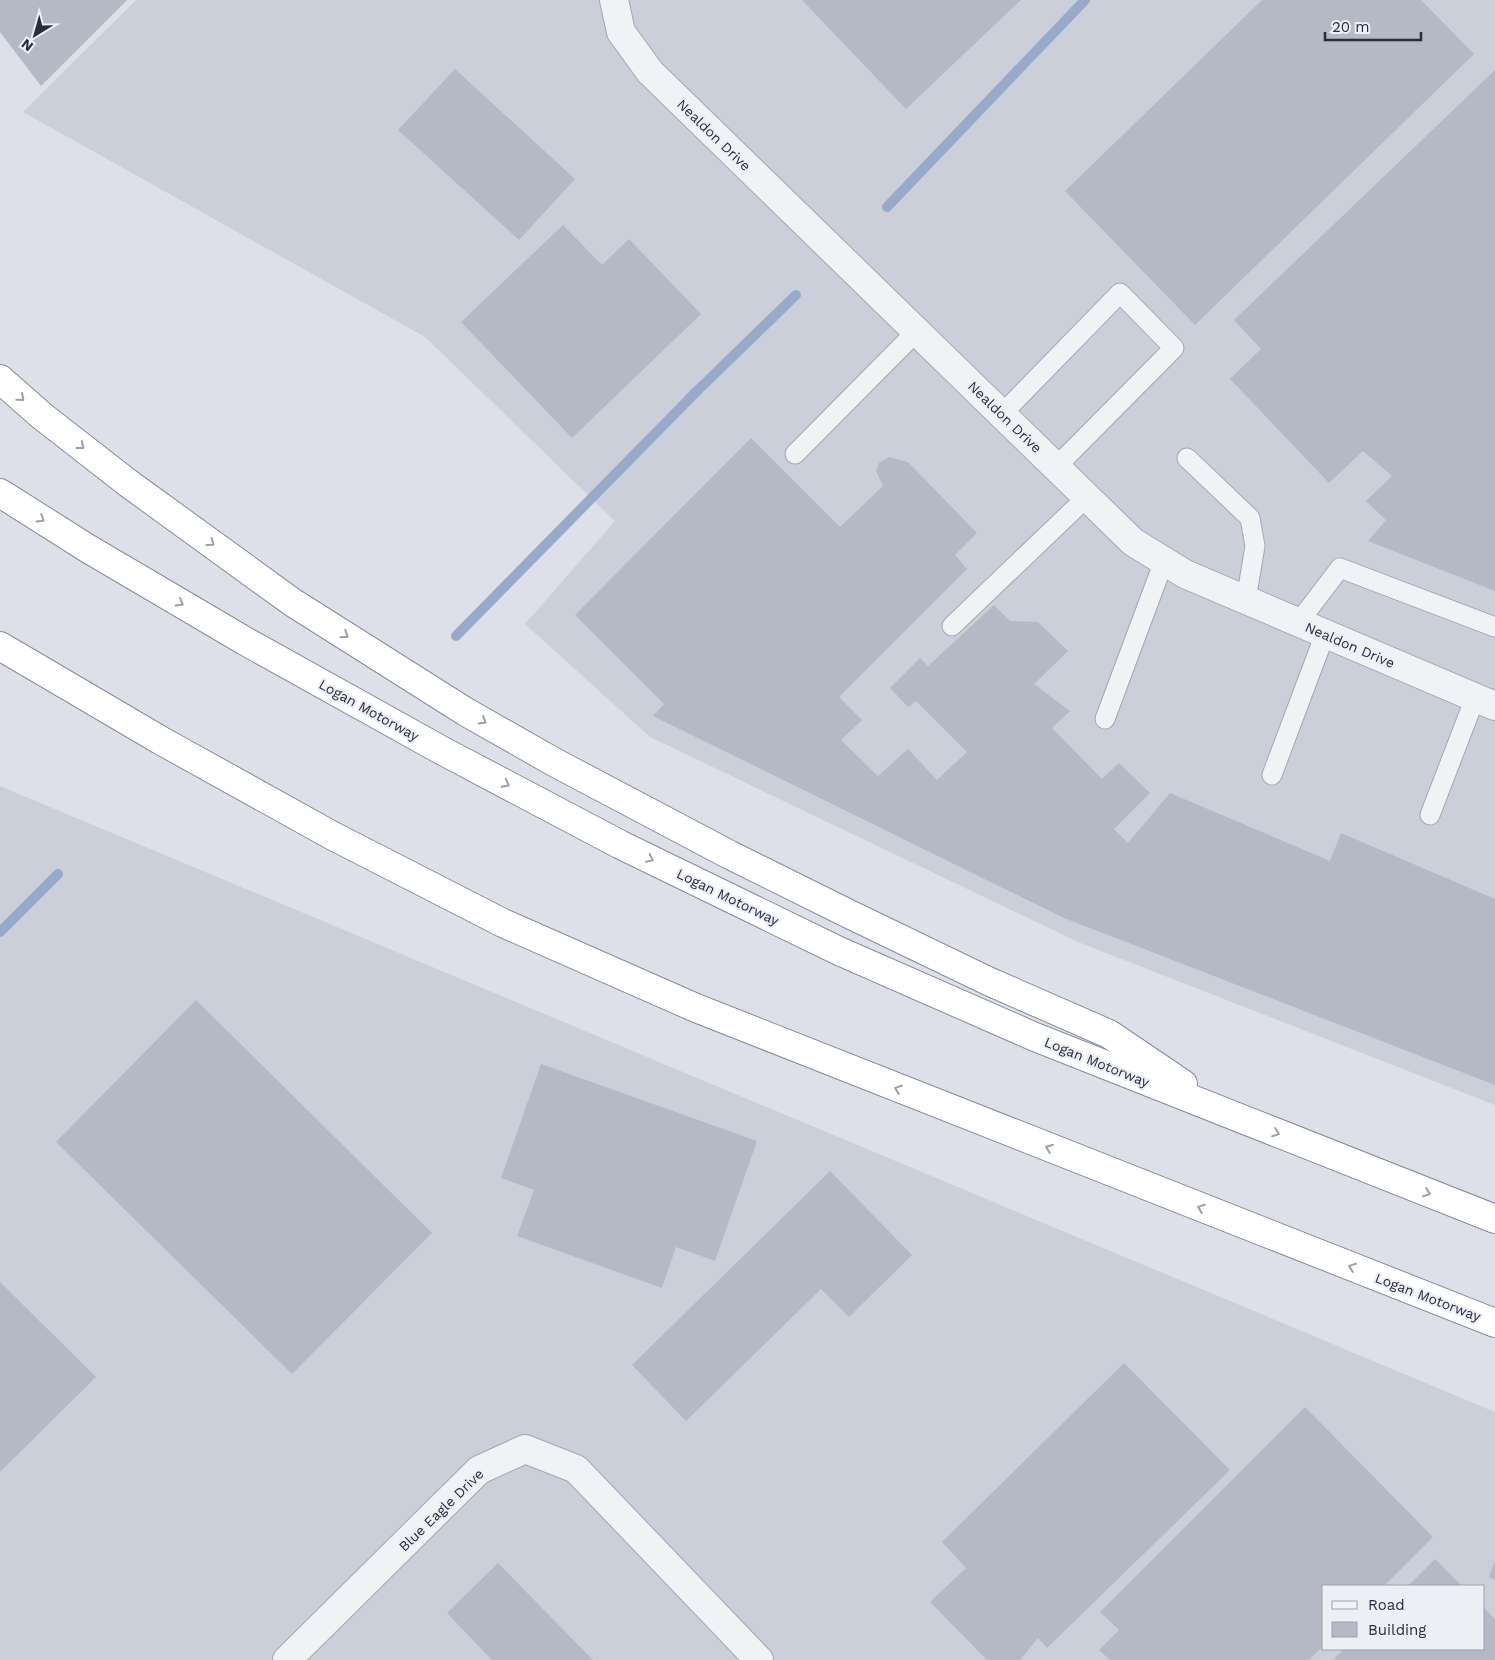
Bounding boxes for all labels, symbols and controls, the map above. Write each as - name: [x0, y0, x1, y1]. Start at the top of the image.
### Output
- north arrow: [10, 10, 60, 60]
- scale bar: [1325, 10, 1421, 42]
- text: 20 m: [1332, 18, 1370, 36]
- text: N: [18, 36, 36, 55]
- street label: Nealdon Drive: [674, 96, 754, 174]
- street label: Nealdon Drive: [965, 378, 1045, 456]
- one-way arrow: [15, 392, 24, 400]
- one-way arrow: [75, 440, 84, 448]
- one-way arrow: [36, 513, 45, 523]
- one-way arrow: [205, 537, 215, 546]
- one-way arrow: [175, 597, 184, 607]
- street label: Nealdon Drive: [1303, 619, 1397, 671]
- one-way arrow: [339, 629, 348, 638]
- street label: Logan Motorway: [316, 676, 422, 744]
- one-way arrow: [477, 715, 486, 725]
- one-way arrow: [500, 778, 509, 788]
- one-way arrow: [645, 853, 654, 864]
- street label: Logan Motorway: [674, 865, 782, 929]
- street label: Logan Motorway: [1042, 1034, 1153, 1091]
- one-way arrow: [894, 1085, 903, 1095]
- one-way arrow: [1271, 1127, 1280, 1137]
- one-way arrow: [1046, 1144, 1054, 1154]
- one-way arrow: [1422, 1186, 1431, 1197]
- one-way arrow: [1197, 1203, 1205, 1213]
- one-way arrow: [1348, 1263, 1357, 1273]
- street label: Logan Motorway: [1373, 1270, 1484, 1325]
- street label: Blue Eagle Drive: [395, 1466, 487, 1554]
- legend: [1322, 1585, 1485, 1650]
- text: Road: [1368, 1596, 1405, 1614]
- text: Building: [1368, 1621, 1426, 1639]

